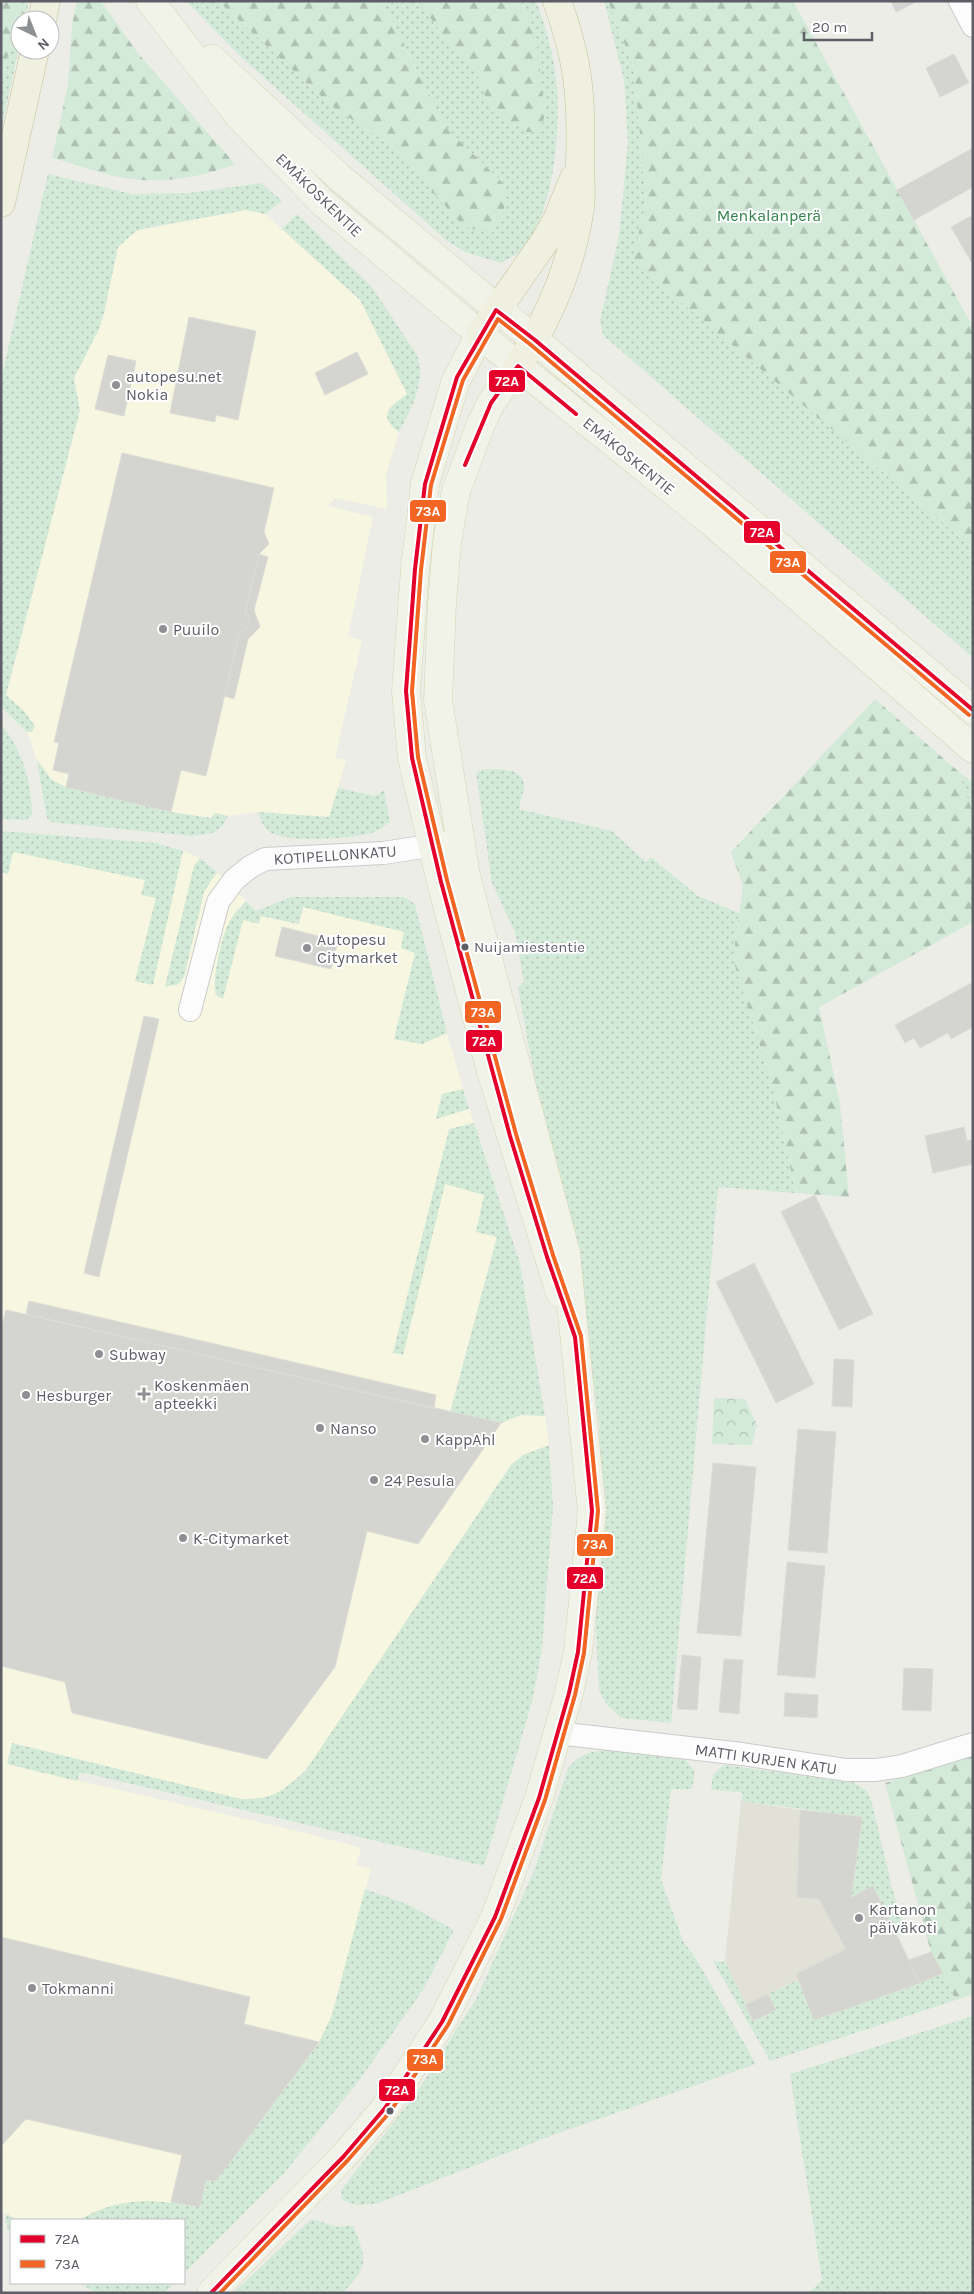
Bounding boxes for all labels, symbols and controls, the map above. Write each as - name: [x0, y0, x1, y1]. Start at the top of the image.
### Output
- north arrow: [10, 10, 60, 60]
- scale bar: [804, 10, 872, 42]
- text: 20 m: [812, 18, 847, 36]
- text: N: [34, 34, 53, 54]
- street label: EMÄKOSKENTIE: [272, 149, 366, 241]
- park label: Menkalanperä: [717, 206, 821, 225]
- place label: autopesu.net Nokia: [126, 367, 222, 404]
- line badge: 72A: [488, 369, 526, 393]
- text: 72A: [495, 373, 519, 390]
- marker: autopesu.net Nokia: [110, 379, 122, 391]
- street label: EMÄKOSKENTIE: [579, 413, 679, 499]
- line badge: 73A: [409, 499, 447, 523]
- text: 73A: [416, 503, 440, 520]
- line badge: 72A: [743, 520, 781, 544]
- text: 72A: [750, 524, 774, 541]
- line badge: 73A: [769, 550, 807, 574]
- text: 73A: [776, 554, 800, 571]
- place label: Puuilo: [173, 620, 219, 639]
- marker: Puuilo: [157, 623, 169, 635]
- street label: KOTIPELLONKATU: [273, 841, 397, 869]
- place label: Autopesu Citymarket: [317, 930, 398, 967]
- place label: Nuijamiestentie: [474, 938, 585, 956]
- marker: Autopesu Citymarket: [301, 942, 313, 954]
- marker: Nuijamiestentie: [460, 942, 470, 952]
- line badge: 73A: [464, 1000, 502, 1024]
- text: 73A: [471, 1004, 495, 1021]
- line badge: 72A: [465, 1029, 503, 1053]
- text: 72A: [472, 1033, 496, 1050]
- place label: Subway: [109, 1345, 166, 1364]
- marker: Subway: [93, 1348, 105, 1360]
- place label: Koskenmäen apteekki: [154, 1376, 249, 1413]
- place label: Hesburger: [36, 1386, 111, 1405]
- marker: Koskenmäen apteekki: [138, 1388, 150, 1400]
- marker: Hesburger: [20, 1389, 32, 1401]
- place label: Nanso: [330, 1419, 377, 1438]
- marker: Nanso: [314, 1422, 326, 1434]
- place label: KappAhl: [435, 1430, 496, 1449]
- marker: KappAhl: [419, 1433, 431, 1445]
- place label: 24 Pesula: [384, 1471, 454, 1490]
- marker: 24 Pesula: [368, 1474, 380, 1486]
- place label: K-Citymarket: [193, 1529, 289, 1548]
- marker: K-Citymarket: [177, 1532, 189, 1544]
- line badge: 73A: [576, 1533, 614, 1557]
- text: 73A: [583, 1536, 607, 1553]
- line badge: 72A: [566, 1566, 604, 1590]
- text: 72A: [573, 1570, 597, 1587]
- street label: MATTI KURJEN KATU: [694, 1740, 838, 1778]
- place label: Kartanon päiväkoti: [869, 1900, 937, 1937]
- marker: Kartanon päiväkoti: [853, 1912, 865, 1924]
- place label: Tokmanni: [42, 1979, 114, 1998]
- marker: Tokmanni: [26, 1982, 38, 1994]
- line badge: 73A: [406, 2048, 444, 2072]
- text: 73A: [413, 2051, 437, 2068]
- line badge: 72A: [378, 2078, 416, 2102]
- text: 72A: [385, 2082, 409, 2099]
- unlabelled marker: [385, 2106, 395, 2116]
- legend: [10, 2219, 185, 2284]
- text: 72A: [55, 2230, 80, 2248]
- text: 73A: [55, 2255, 80, 2273]

